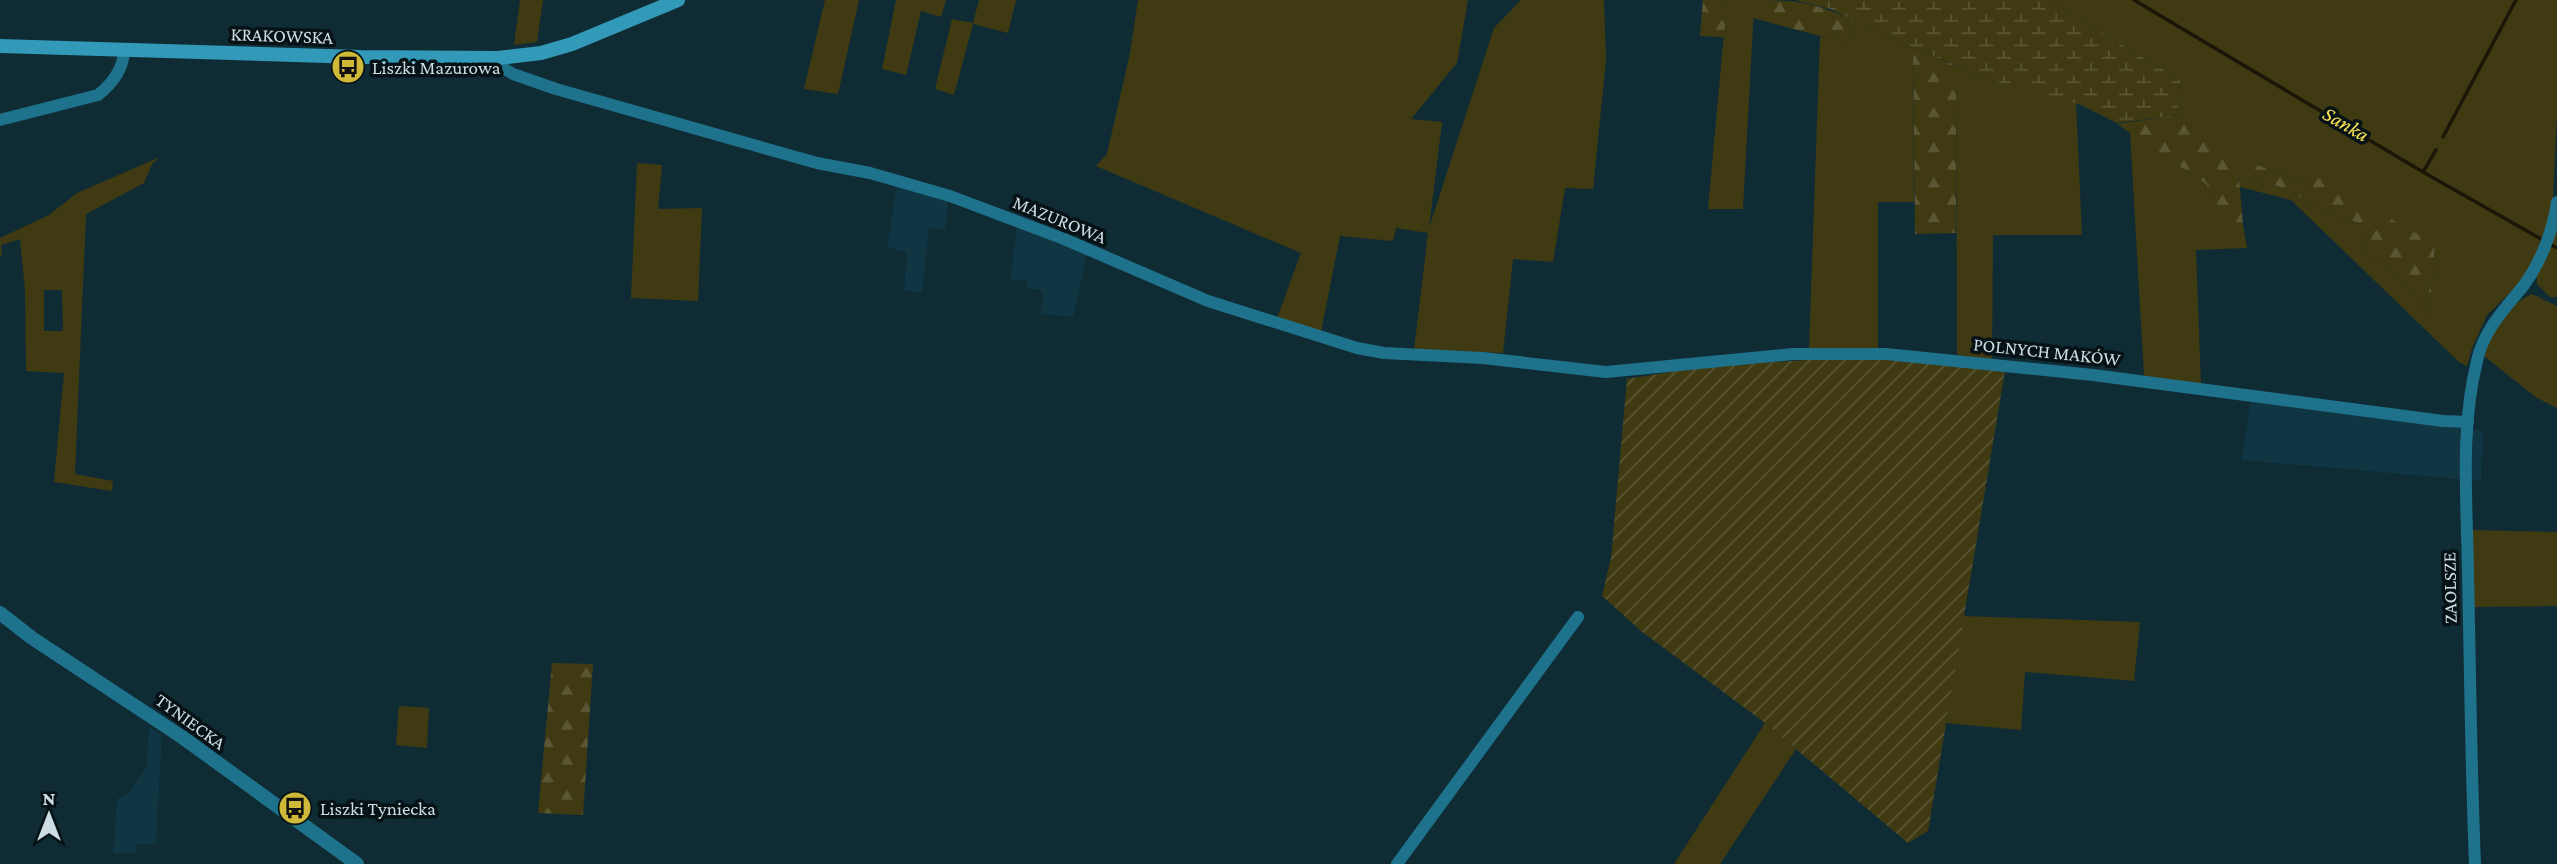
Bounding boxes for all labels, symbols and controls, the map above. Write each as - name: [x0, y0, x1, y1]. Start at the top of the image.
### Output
- street label: KRAKOWSKA: [230, 23, 334, 48]
- bus stop icon: Liszki Mazurowa: [329, 48, 367, 86]
- place label: Liszki Mazurowa: [372, 57, 501, 78]
- water label: Sanka: [2319, 101, 2373, 147]
- street label: MAZUROWA: [1010, 191, 1110, 248]
- street label: POLNYCH MAKÓW: [1972, 333, 2122, 370]
- street label: ZAOLSZE: [2438, 552, 2461, 624]
- street label: TYNIECKA: [152, 689, 230, 754]
- north arrow: [14, 780, 84, 850]
- text: N: [43, 788, 56, 809]
- bus stop icon: Liszki Tyniecka: [276, 789, 314, 827]
- place label: Liszki Tyniecka: [320, 798, 436, 819]

